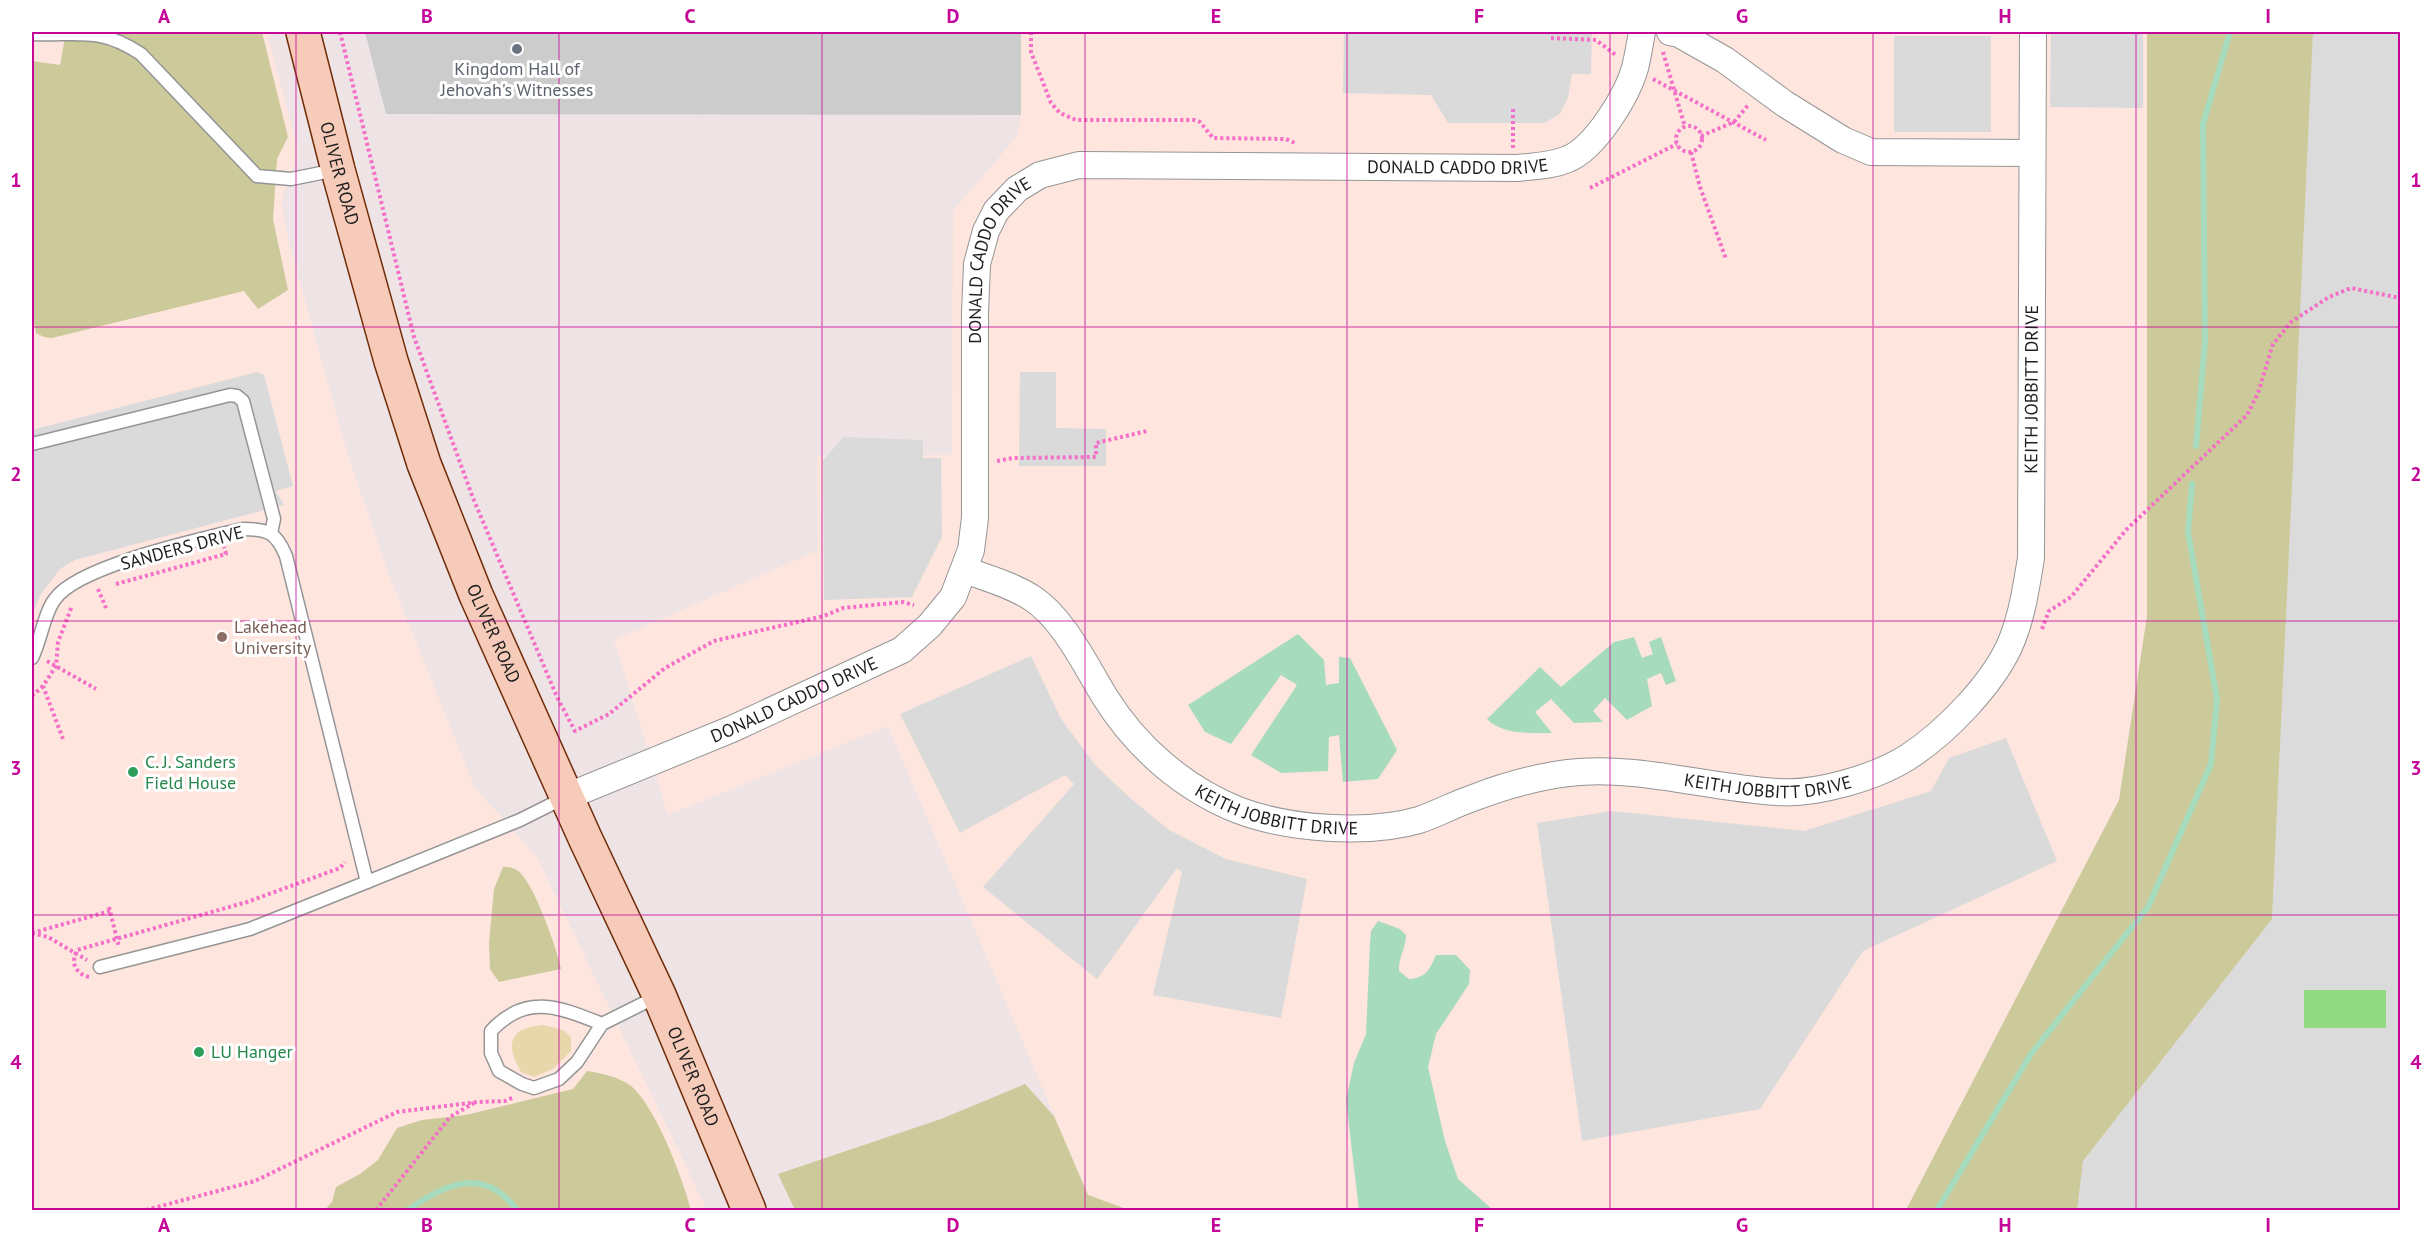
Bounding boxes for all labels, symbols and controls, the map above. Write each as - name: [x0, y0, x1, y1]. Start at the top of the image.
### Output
- text: A: [158, 3, 171, 29]
- text: B: [421, 3, 433, 29]
- text: C: [684, 3, 696, 29]
- text: D: [947, 3, 960, 29]
- text: E: [1211, 3, 1221, 29]
- text: F: [1474, 3, 1484, 29]
- text: G: [1736, 3, 1748, 29]
- text: H: [1998, 3, 2012, 29]
- text: I: [2265, 3, 2271, 29]
- marker: Kingdom Hall of Jehovah's Witnesses: [510, 42, 524, 56]
- place label: Kingdom Hall of Jehovah's Witnesses: [440, 57, 593, 101]
- street label: OLIVER ROAD: [315, 119, 365, 228]
- street label: DONALD CADDO DRIVE: [1367, 153, 1550, 179]
- text: 1: [10, 167, 22, 193]
- text: 1: [2410, 167, 2422, 193]
- street label: DONALD CADDO DRIVE: [963, 171, 1035, 344]
- street label: KEITH JOBBITT DRIVE: [2019, 305, 2043, 474]
- text: 2: [10, 461, 22, 487]
- text: 2: [2410, 461, 2422, 487]
- street label: SANDERS DRIVE: [118, 520, 246, 575]
- street label: OLIVER ROAD: [462, 580, 526, 687]
- place label: Lakehead University: [234, 615, 312, 659]
- marker: Lakehead University: [215, 630, 229, 644]
- street label: DONALD CADDO DRIVE: [707, 651, 881, 748]
- place label: C. J. Sanders Field House: [145, 750, 236, 794]
- text: 3: [10, 755, 22, 781]
- text: 3: [2410, 755, 2422, 781]
- marker: C. J. Sanders Field House: [126, 765, 140, 779]
- street label: KEITH JOBBITT DRIVE: [1683, 768, 1854, 803]
- street label: KEITH JOBBITT DRIVE: [1191, 779, 1358, 839]
- street label: OLIVER ROAD: [662, 1023, 725, 1130]
- place label: LU Hanger: [211, 1040, 293, 1063]
- marker: LU Hanger: [192, 1045, 206, 1059]
- text: 4: [10, 1049, 22, 1075]
- text: 4: [2410, 1049, 2422, 1075]
- text: A: [158, 1212, 171, 1238]
- text: B: [421, 1212, 433, 1238]
- text: C: [684, 1212, 696, 1238]
- text: D: [947, 1212, 960, 1238]
- text: E: [1211, 1212, 1221, 1238]
- text: F: [1474, 1212, 1484, 1238]
- text: G: [1736, 1212, 1748, 1238]
- text: H: [1998, 1212, 2012, 1238]
- text: I: [2265, 1212, 2271, 1238]

